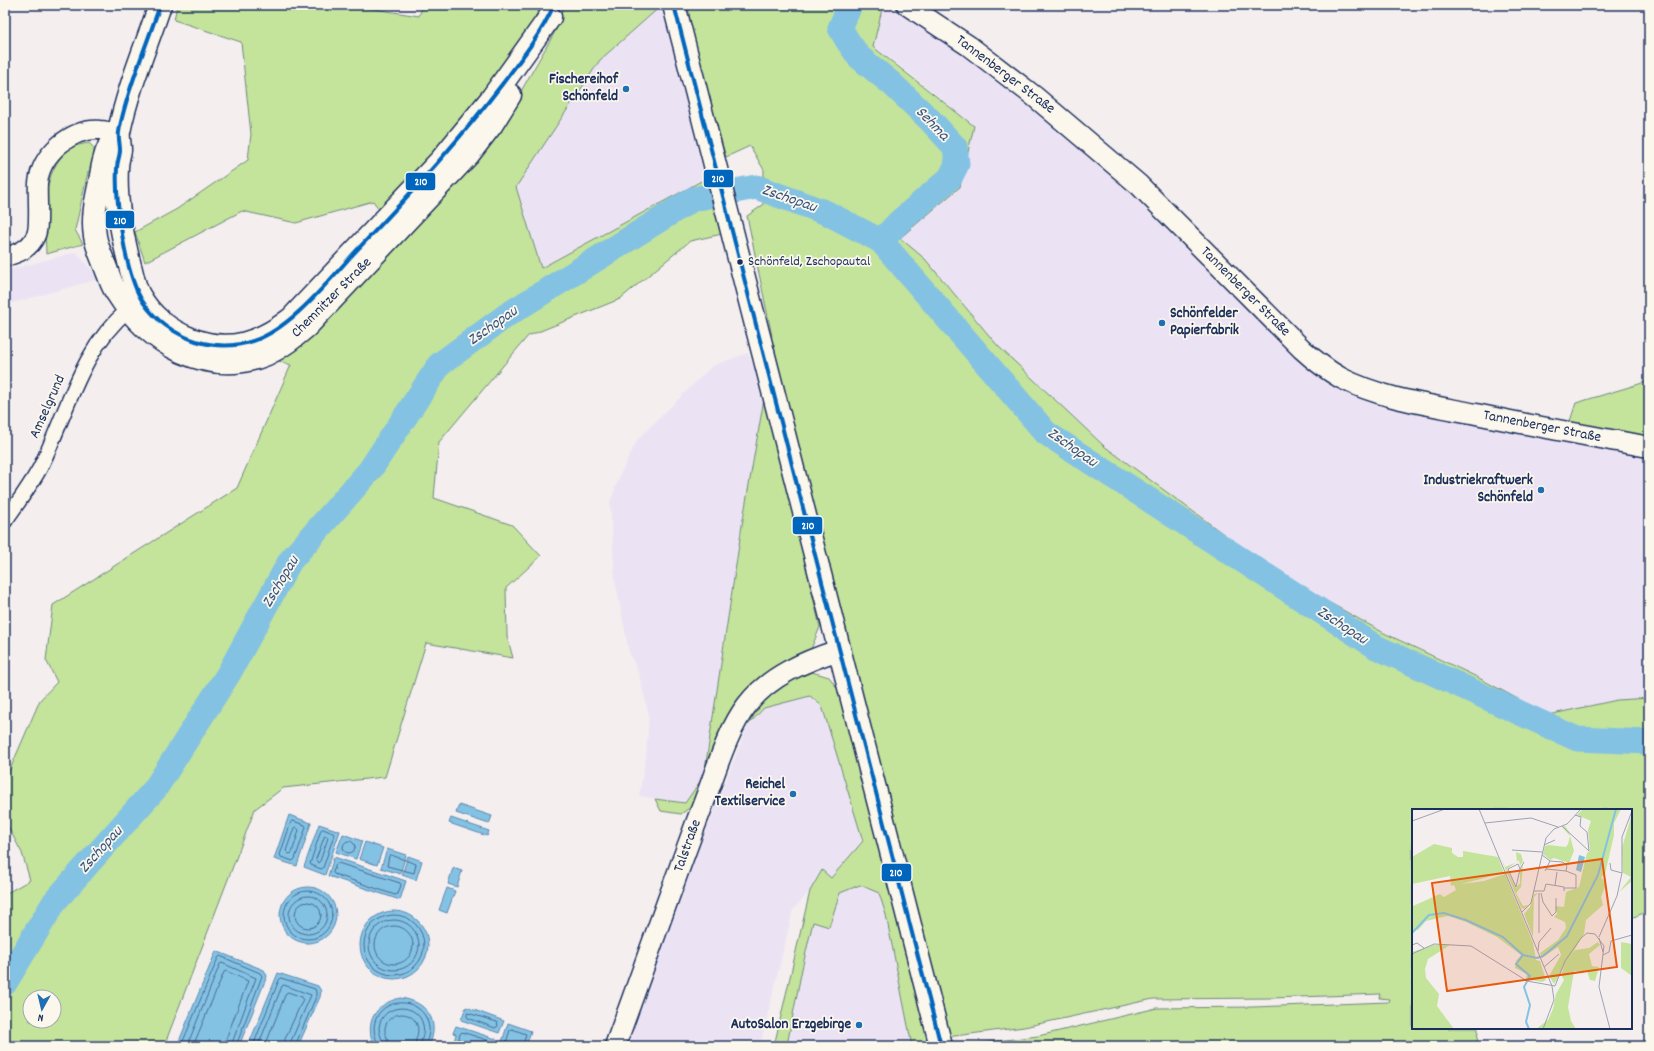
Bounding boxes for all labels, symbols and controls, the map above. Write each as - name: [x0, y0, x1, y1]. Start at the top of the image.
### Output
- street label: Tannenberger Straße: [951, 30, 1060, 120]
- place label: Fischereihof Schönfeld: [549, 69, 619, 108]
- marker: Fischereihof Schönfeld: [621, 84, 631, 94]
- water label: Sehma: [910, 102, 955, 147]
- line badge: 210: [703, 169, 734, 188]
- line badge: 210: [405, 172, 436, 191]
- text: 210: [711, 172, 725, 188]
- text: 210: [414, 175, 428, 191]
- water label: Zschopau: [759, 179, 820, 219]
- line badge: 210: [105, 210, 135, 229]
- text: 210: [113, 214, 127, 230]
- street label: Tannenberger Straße: [1195, 242, 1295, 342]
- street label: Chemnitzer Straße: [287, 252, 378, 343]
- place label: Schönfeld, Zschopautal: [748, 252, 871, 272]
- marker: Schönfeld, Zschopautal: [735, 257, 745, 267]
- water label: Zschopau: [463, 300, 524, 352]
- place label: Schönfelder Papierfabrik: [1170, 303, 1239, 342]
- marker: Schönfelder Papierfabrik: [1157, 318, 1167, 328]
- street label: Amselgrund: [24, 372, 72, 442]
- street label: Tannenberger Straße: [1481, 405, 1603, 449]
- water label: Zschopau: [1042, 422, 1103, 474]
- place label: Industriekraftwerk Schönfeld: [1424, 470, 1533, 509]
- marker: Industriekraftwerk Schönfeld: [1536, 485, 1546, 495]
- line badge: 210: [792, 516, 823, 535]
- text: 210: [801, 519, 815, 535]
- water label: Zschopau: [257, 551, 306, 612]
- water label: Zschopau: [1312, 601, 1373, 652]
- place label: Reichel Textilservice: [715, 774, 785, 813]
- marker: Reichel Textilservice: [788, 789, 798, 799]
- inset map: [1412, 809, 1632, 1029]
- street label: Talstraße: [668, 816, 708, 876]
- water label: Zschopau: [74, 821, 129, 879]
- line badge: 210: [881, 863, 912, 882]
- text: 210: [889, 866, 903, 882]
- north arrow: [22, 989, 62, 1029]
- text: N: [37, 1009, 45, 1025]
- place label: AutoSalon Erzgebirge: [731, 1014, 851, 1036]
- marker: AutoSalon Erzgebirge: [854, 1020, 864, 1030]

